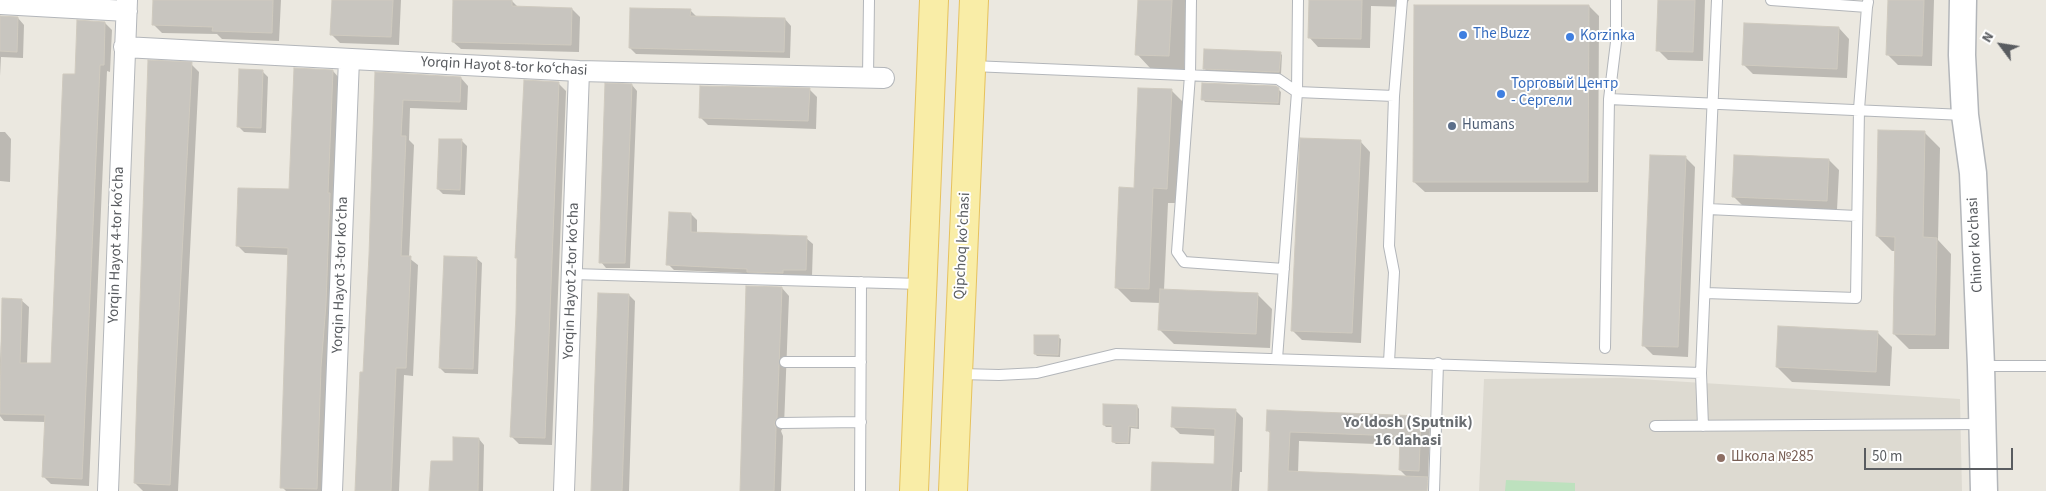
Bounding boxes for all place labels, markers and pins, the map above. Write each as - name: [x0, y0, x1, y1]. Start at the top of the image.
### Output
- place label: The Buzz: [1473, 26, 1529, 44]
- place label: Korzinka: [1580, 28, 1635, 46]
- marker: The Buzz: [1457, 29, 1469, 41]
- marker: Korzinka: [1564, 31, 1576, 43]
- place label: Торговый Центр - Сергели: [1511, 76, 1618, 111]
- marker: Торговый Центр - Сергели: [1495, 88, 1507, 100]
- place label: Humans: [1462, 117, 1514, 135]
- marker: Humans: [1446, 120, 1458, 132]
- place label: Школа №285: [1731, 449, 1814, 467]
- marker: Школа №285: [1715, 452, 1727, 464]

